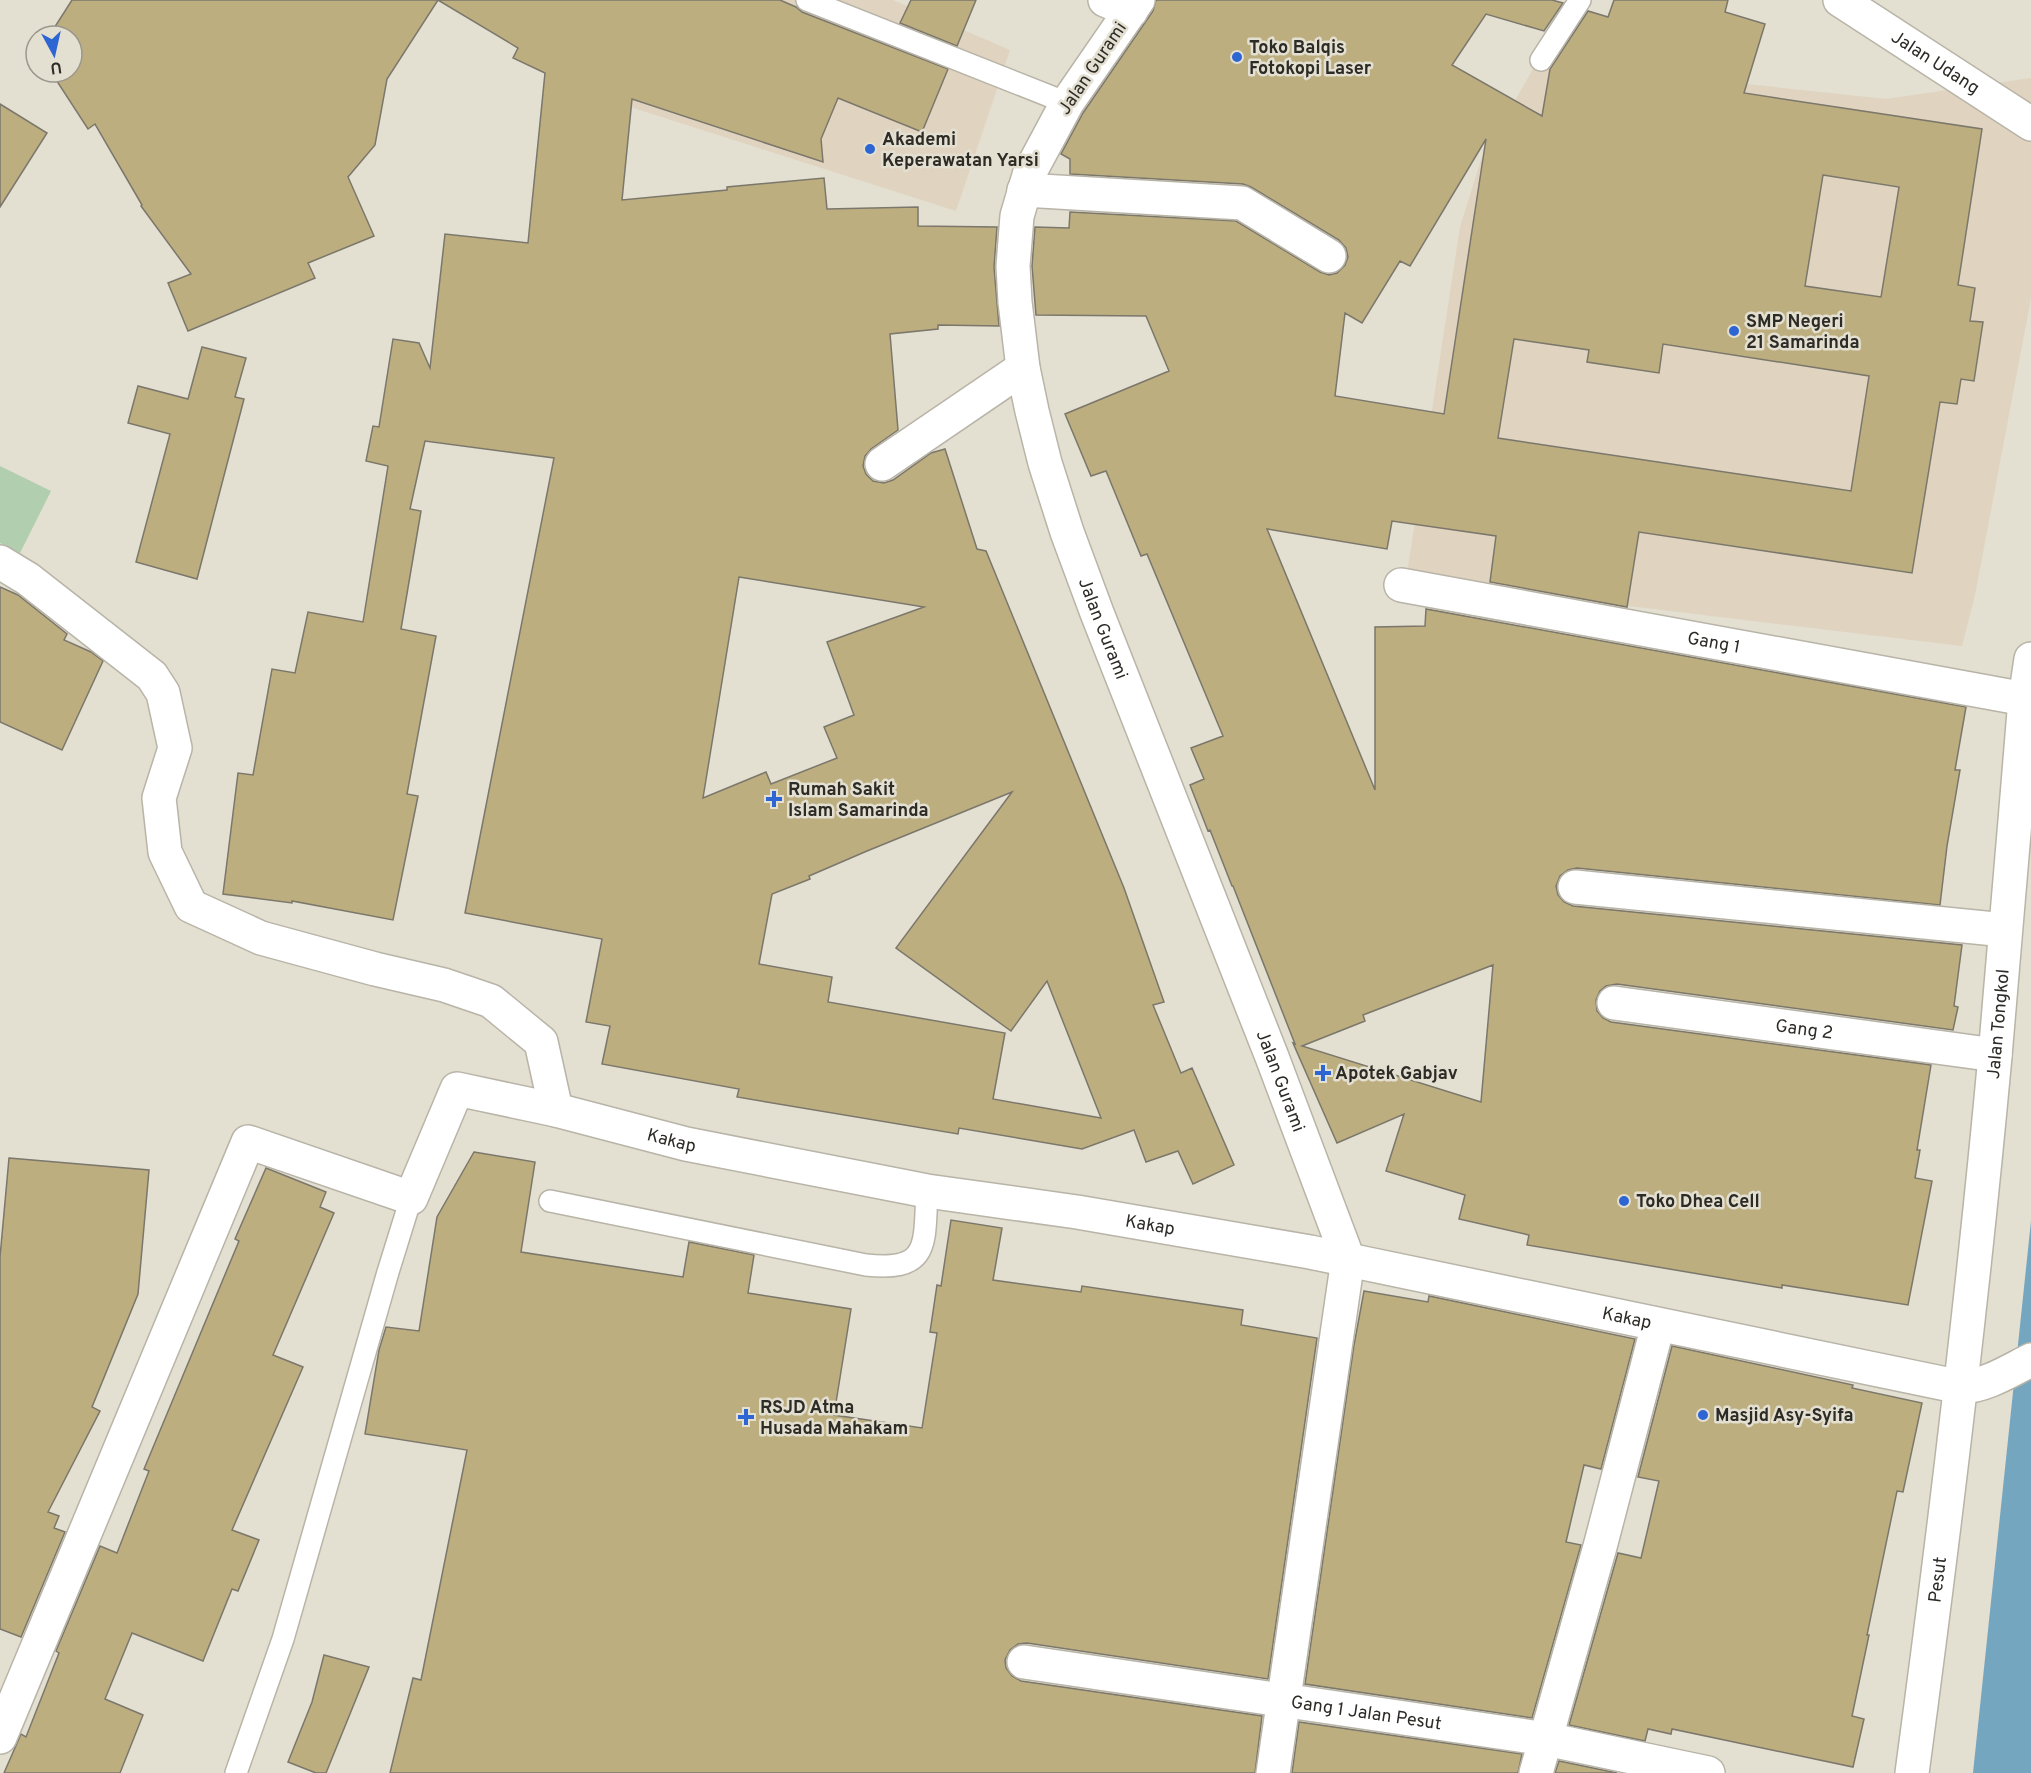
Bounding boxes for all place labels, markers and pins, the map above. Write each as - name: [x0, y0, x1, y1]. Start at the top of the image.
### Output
- place label: Toko Balqis Fotokopi Laser: [1249, 37, 1372, 81]
- marker: Toko Balqis Fotokopi Laser: [1230, 50, 1244, 64]
- place label: Akademi Keperawatan Yarsi: [882, 129, 1039, 173]
- marker: Akademi Keperawatan Yarsi: [863, 142, 877, 156]
- place label: SMP Negeri 21 Samarinda: [1746, 311, 1859, 355]
- marker: SMP Negeri 21 Samarinda: [1727, 324, 1741, 338]
- place label: Rumah Sakit Islam Samarinda: [788, 779, 929, 823]
- marker: Rumah Sakit Islam Samarinda: [765, 790, 783, 808]
- place label: Apotek Gabjav: [1335, 1063, 1458, 1086]
- marker: Apotek Gabjav: [1316, 1066, 1330, 1080]
- place label: Toko Dhea Cell: [1636, 1191, 1760, 1214]
- marker: Toko Dhea Cell: [1617, 1194, 1631, 1208]
- place label: RSJD Atma Husada Mahakam: [760, 1397, 908, 1441]
- place label: Masjid Asy-Syifa: [1715, 1405, 1854, 1428]
- marker: RSJD Atma Husada Mahakam: [737, 1408, 755, 1426]
- marker: Masjid Asy-Syifa: [1696, 1408, 1710, 1422]

